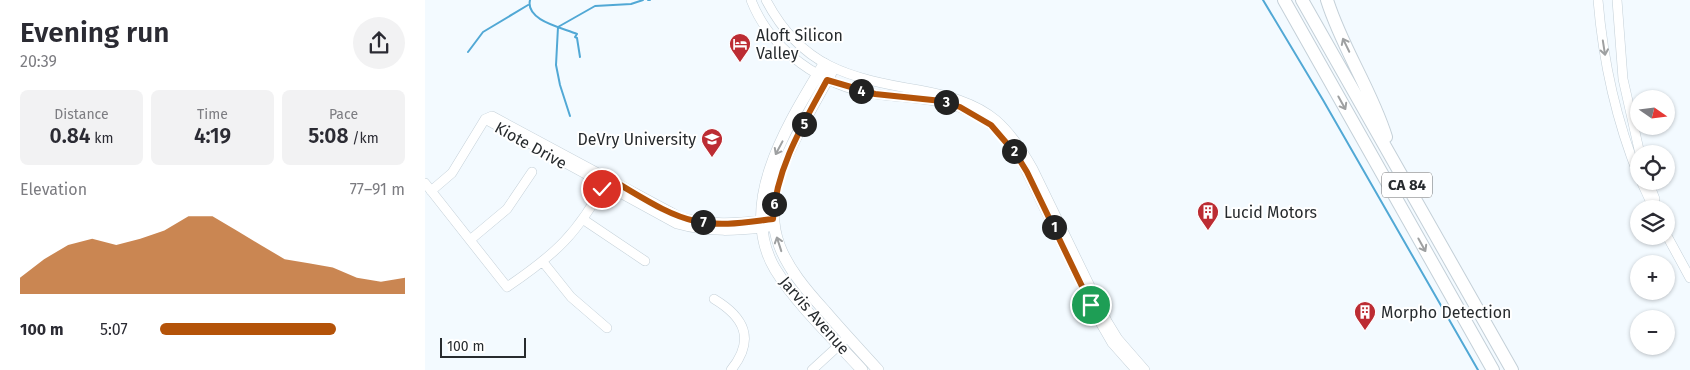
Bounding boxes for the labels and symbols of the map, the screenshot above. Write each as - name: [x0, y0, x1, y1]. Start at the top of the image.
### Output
- place label: Aloft Silicon Valley: [756, 26, 843, 63]
- hotel icon: Aloft Silicon Valley: [728, 32, 752, 63]
- one-way arrow: [1341, 37, 1351, 52]
- one-way arrow: [1599, 40, 1609, 56]
- pin: 4: [849, 78, 873, 104]
- pin: 3: [933, 90, 959, 114]
- north arrow: [1630, 90, 1675, 135]
- one-way arrow: [1338, 96, 1348, 110]
- pin: 5: [791, 112, 817, 136]
- street label: Kiote Drive: [491, 118, 570, 173]
- school or university icon: DeVry University: [700, 127, 724, 158]
- place label: DeVry University: [577, 130, 696, 149]
- pin: 2: [1001, 138, 1027, 164]
- one-way arrow: [774, 140, 783, 155]
- pin: [581, 168, 623, 210]
- road number: CA 84: [1382, 172, 1432, 198]
- pin: 6: [761, 192, 787, 216]
- building icon: Lucid Motors: [1196, 200, 1220, 231]
- place label: Lucid Motors: [1224, 203, 1317, 222]
- pin: 7: [691, 210, 715, 234]
- pin: 1: [1041, 214, 1067, 240]
- one-way arrow: [773, 236, 783, 252]
- one-way arrow: [1418, 237, 1428, 251]
- street label: Jarvis Avenue: [776, 273, 854, 358]
- pin: [1070, 284, 1112, 326]
- building icon: Morpho Detection: [1353, 300, 1377, 331]
- place label: Morpho Detection: [1381, 303, 1511, 322]
- scale bar: [440, 335, 526, 358]

